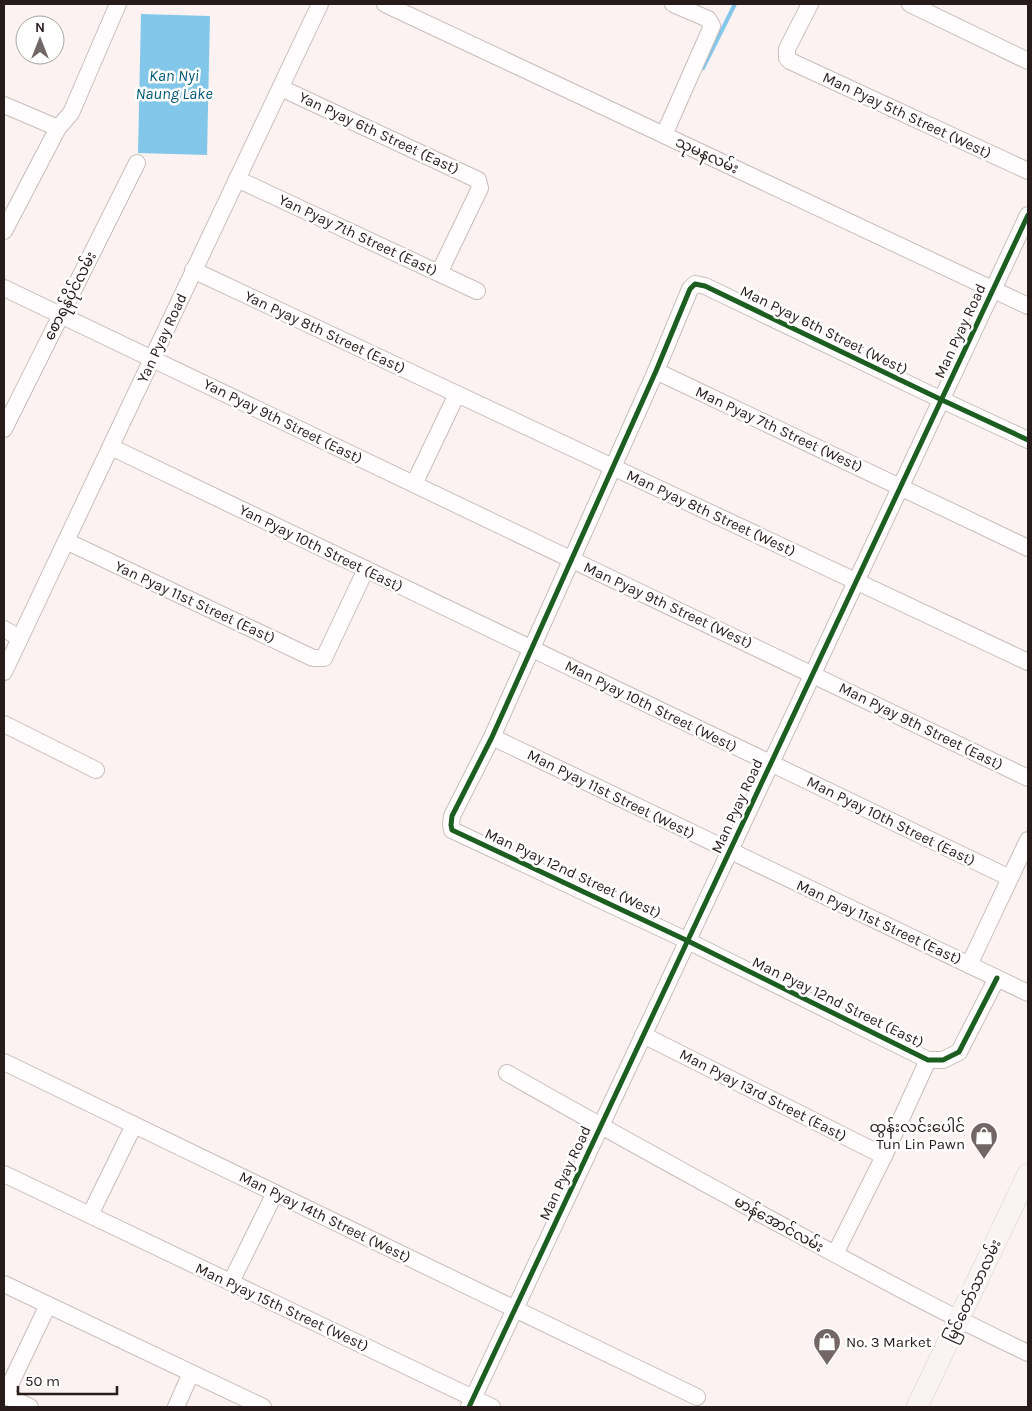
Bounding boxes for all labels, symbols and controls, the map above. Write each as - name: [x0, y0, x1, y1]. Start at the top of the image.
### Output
- north arrow: [15, 15, 65, 65]
- text: N: [35, 19, 45, 36]
- water label: Kan Nyi Naung Lake: [135, 66, 213, 103]
- street label: Man Pyay 5th Street (West): [820, 68, 994, 162]
- street label: Yan Pyay 6th Street (East): [296, 88, 462, 178]
- street label: သုမနလမ်း: [671, 132, 742, 180]
- street label: Yan Pyay 7th Street (East): [276, 190, 440, 280]
- street label: စောရန်ပိုင်လမ်း: [39, 248, 103, 345]
- street label: Man Pyay Road: [930, 281, 990, 381]
- street label: Man Pyay 6th Street (West): [737, 282, 911, 378]
- street label: Yan Pyay 8th Street (East): [242, 287, 408, 377]
- street label: Yan Pyay Road: [133, 290, 191, 386]
- street label: Yan Pyay 9th Street (East): [200, 375, 366, 467]
- street label: Man Pyay 7th Street (West): [692, 382, 866, 476]
- street label: Man Pyay 8th Street (West): [623, 466, 799, 560]
- street label: Yan Pyay 10th Street (East): [236, 500, 406, 596]
- street label: Yan Pyay 11st Street (East): [112, 557, 278, 647]
- street label: Man Pyay 9th Street (West): [581, 558, 755, 652]
- street label: Man Pyay 10th Street (West): [562, 656, 740, 756]
- street label: Man Pyay 9th Street (East): [836, 678, 1006, 774]
- street label: Man Pyay 11st Street (West): [524, 746, 698, 842]
- street label: Man Pyay Road: [707, 756, 767, 856]
- street label: Man Pyay 10th Street (East): [804, 772, 978, 870]
- street label: Man Pyay 12nd Street (West): [482, 824, 664, 922]
- street label: Man Pyay 11st Street (East): [794, 876, 964, 968]
- street label: Man Pyay 12nd Street (East): [749, 953, 927, 1051]
- street label: Man Pyay 13rd Street (East): [677, 1045, 849, 1145]
- place label: ထွန်းလင်းပေါင် Tun Lin Pawn: [869, 1117, 965, 1153]
- shop icon: ထွန်းလင်းပေါင် Tun Lin Pawn: [969, 1121, 999, 1160]
- street label: Man Pyay Road: [535, 1123, 595, 1223]
- street label: Man Pyay 14th Street (West): [236, 1168, 414, 1266]
- street label: မာန်အောင်လမ်း: [730, 1191, 827, 1259]
- street label: မြင်တော်သာလမ်း: [940, 1236, 1008, 1347]
- street label: Man Pyay 15th Street (West): [193, 1259, 371, 1355]
- shop icon: No. 3 Market: [812, 1327, 842, 1366]
- place label: No. 3 Market: [846, 1333, 932, 1351]
- scale bar: [18, 1364, 116, 1396]
- text: 50 m: [25, 1372, 60, 1390]

